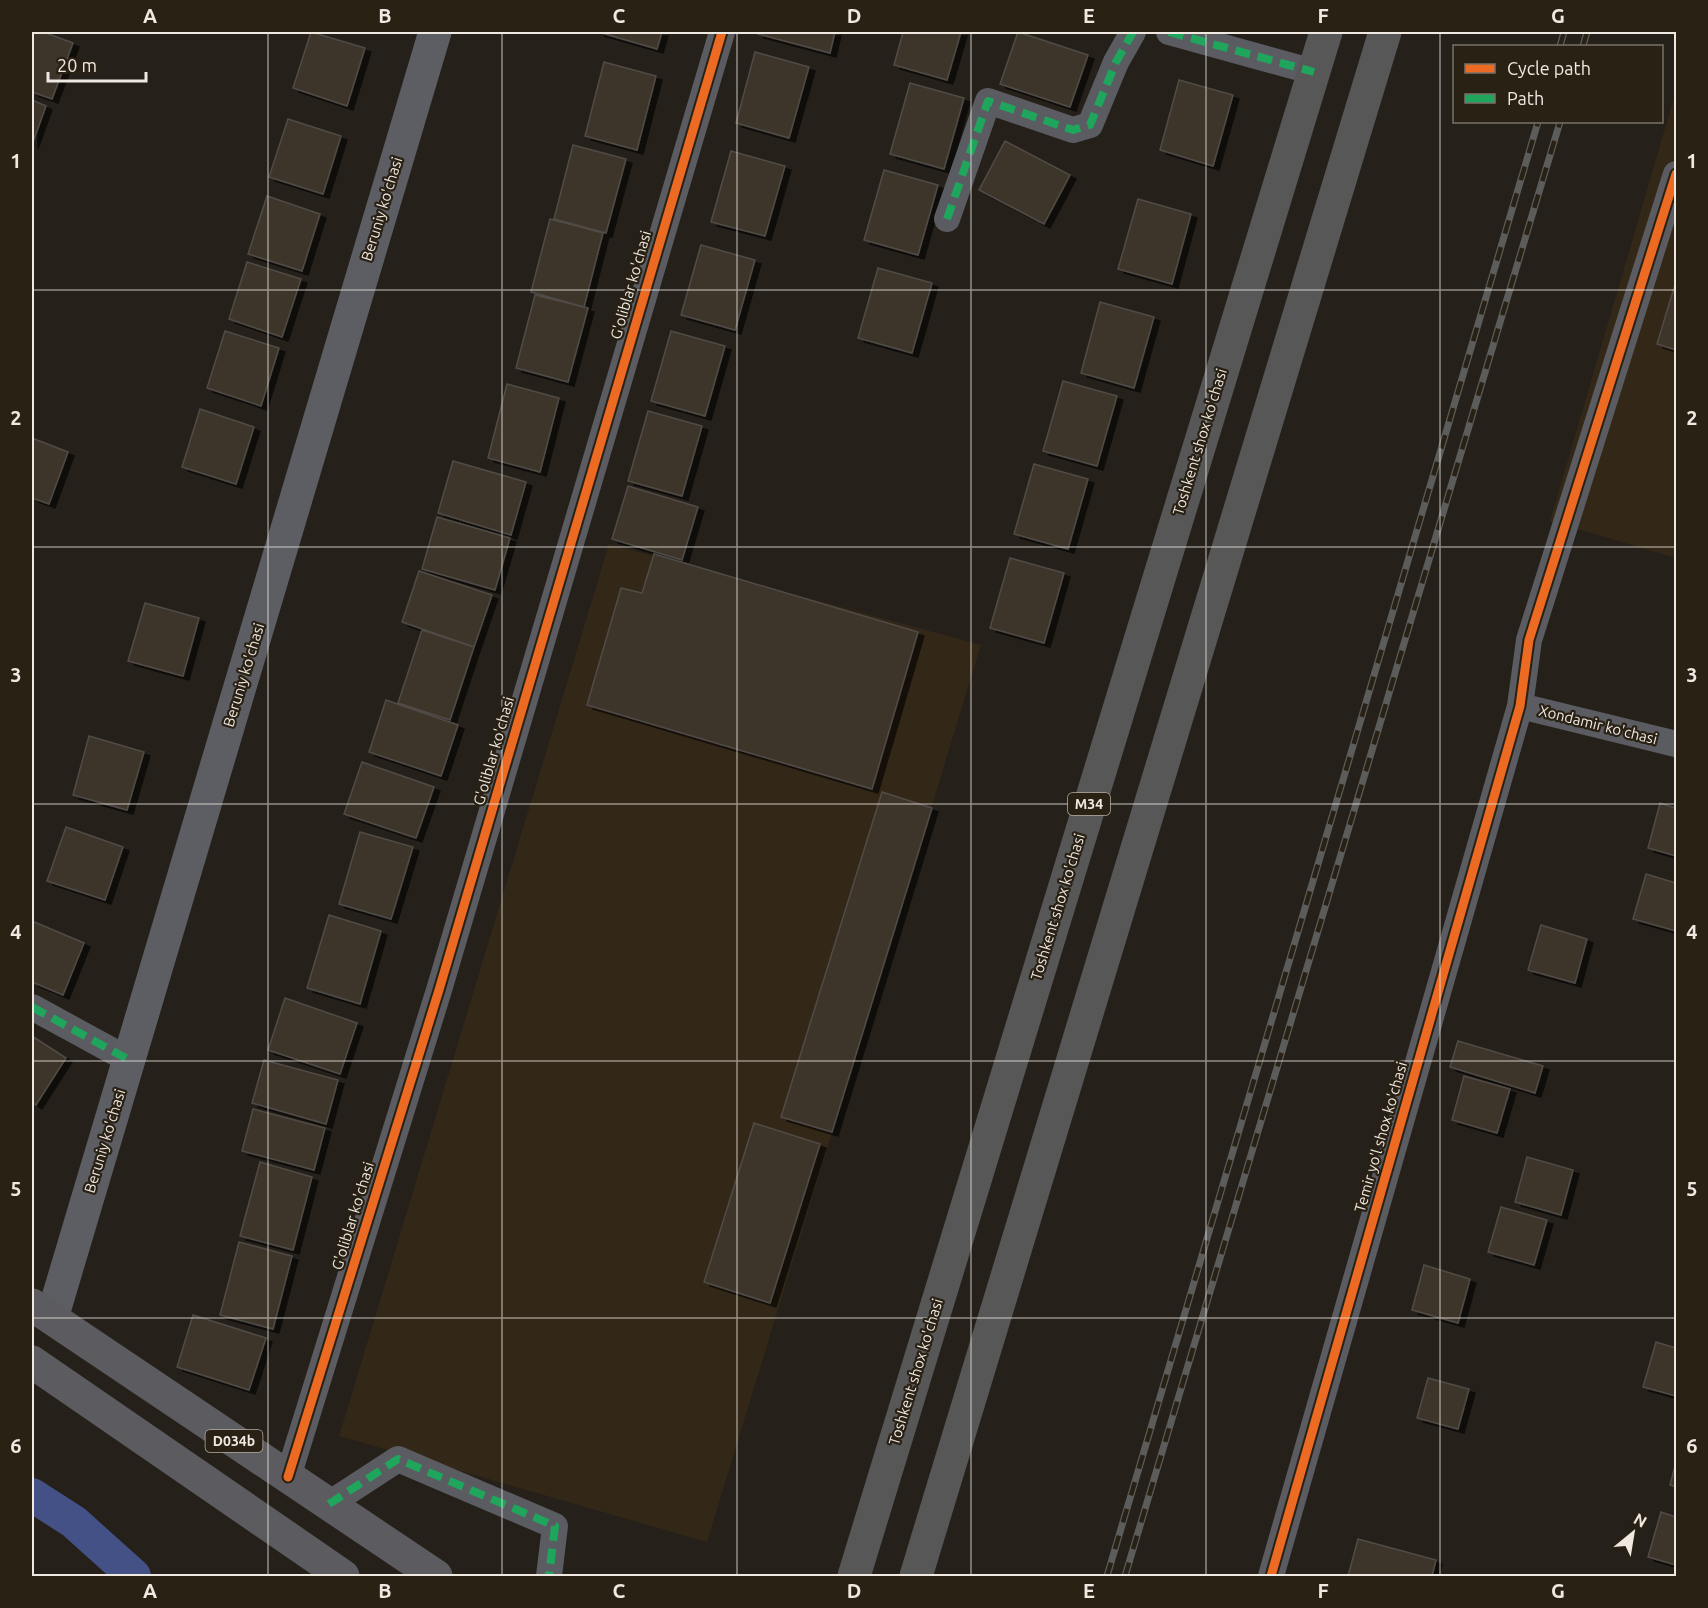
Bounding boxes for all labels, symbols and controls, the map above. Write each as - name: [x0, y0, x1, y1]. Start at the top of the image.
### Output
- text: A: [143, 4, 157, 27]
- text: B: [378, 4, 392, 27]
- text: C: [613, 4, 626, 27]
- text: D: [847, 4, 861, 27]
- text: E: [1083, 4, 1095, 27]
- text: F: [1317, 4, 1329, 27]
- text: G: [1551, 4, 1565, 27]
- scale bar: [48, 45, 146, 83]
- legend: [1453, 45, 1663, 123]
- text: 20 m: [57, 55, 97, 75]
- text: Cycle path: [1507, 58, 1591, 78]
- text: Path: [1507, 88, 1544, 108]
- text: 1: [10, 149, 22, 172]
- text: 1: [1686, 149, 1698, 172]
- street label: Beruniy ko'chasi: [358, 155, 405, 263]
- street label: G'oliblar ko'chasi: [607, 229, 654, 341]
- street label: Toshkent shox ko'chasi: [1169, 366, 1230, 517]
- text: 2: [10, 406, 22, 429]
- text: 2: [1686, 406, 1698, 429]
- street label: Beruniy ko'chasi: [220, 621, 267, 729]
- text: 3: [10, 663, 22, 686]
- text: 3: [1686, 663, 1698, 686]
- street label: G'oliblar ko'chasi: [470, 695, 517, 807]
- street label: Xondamir ko'chasi: [1537, 702, 1659, 747]
- road number: M34: [1068, 793, 1110, 815]
- street label: Toshkent shox ko'chasi: [1027, 831, 1088, 982]
- text: 4: [10, 920, 22, 943]
- text: 4: [1686, 920, 1698, 943]
- street label: Temir yo'l shox ko'chasi: [1351, 1060, 1410, 1214]
- street label: Beruniy ko'chasi: [81, 1087, 128, 1195]
- street label: G'oliblar ko'chasi: [328, 1160, 377, 1272]
- text: 5: [10, 1177, 22, 1200]
- text: 5: [1686, 1177, 1698, 1200]
- street label: Toshkent shox ko'chasi: [885, 1296, 946, 1447]
- road number: D034b: [206, 1430, 262, 1452]
- text: 6: [10, 1434, 22, 1457]
- text: 6: [1686, 1434, 1698, 1457]
- north arrow: [1603, 1503, 1663, 1563]
- text: N: [1631, 1509, 1650, 1531]
- text: A: [143, 1579, 157, 1602]
- text: B: [378, 1579, 392, 1602]
- text: C: [613, 1579, 626, 1602]
- text: D: [847, 1579, 861, 1602]
- text: E: [1083, 1579, 1095, 1602]
- text: F: [1317, 1579, 1329, 1602]
- text: G: [1551, 1579, 1565, 1602]

